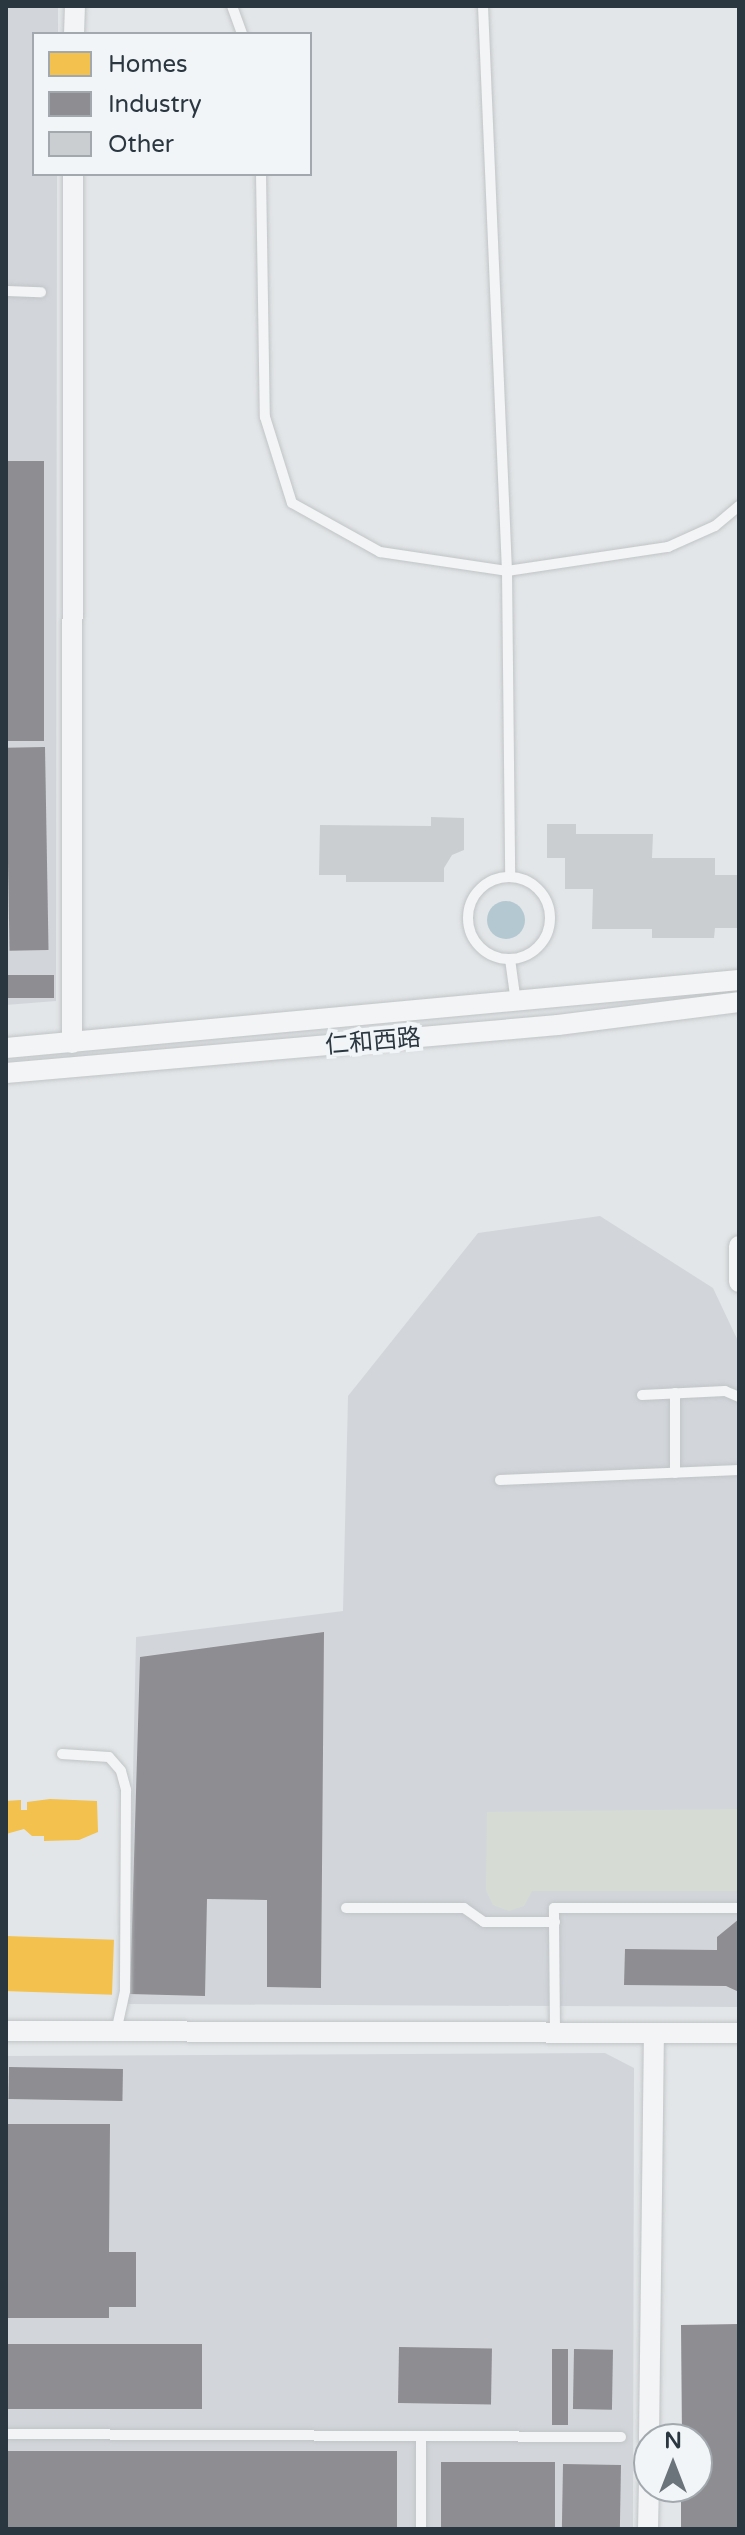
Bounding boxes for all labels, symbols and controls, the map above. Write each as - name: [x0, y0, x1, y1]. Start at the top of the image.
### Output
- legend: [32, 32, 312, 176]
- text: Homes: [108, 50, 188, 79]
- text: Industry: [108, 90, 202, 119]
- text: Other: [108, 130, 174, 159]
- street label: 仁和西路: [324, 1023, 422, 1061]
- north arrow: [633, 2423, 713, 2503]
- text: N: [664, 2428, 682, 2454]

